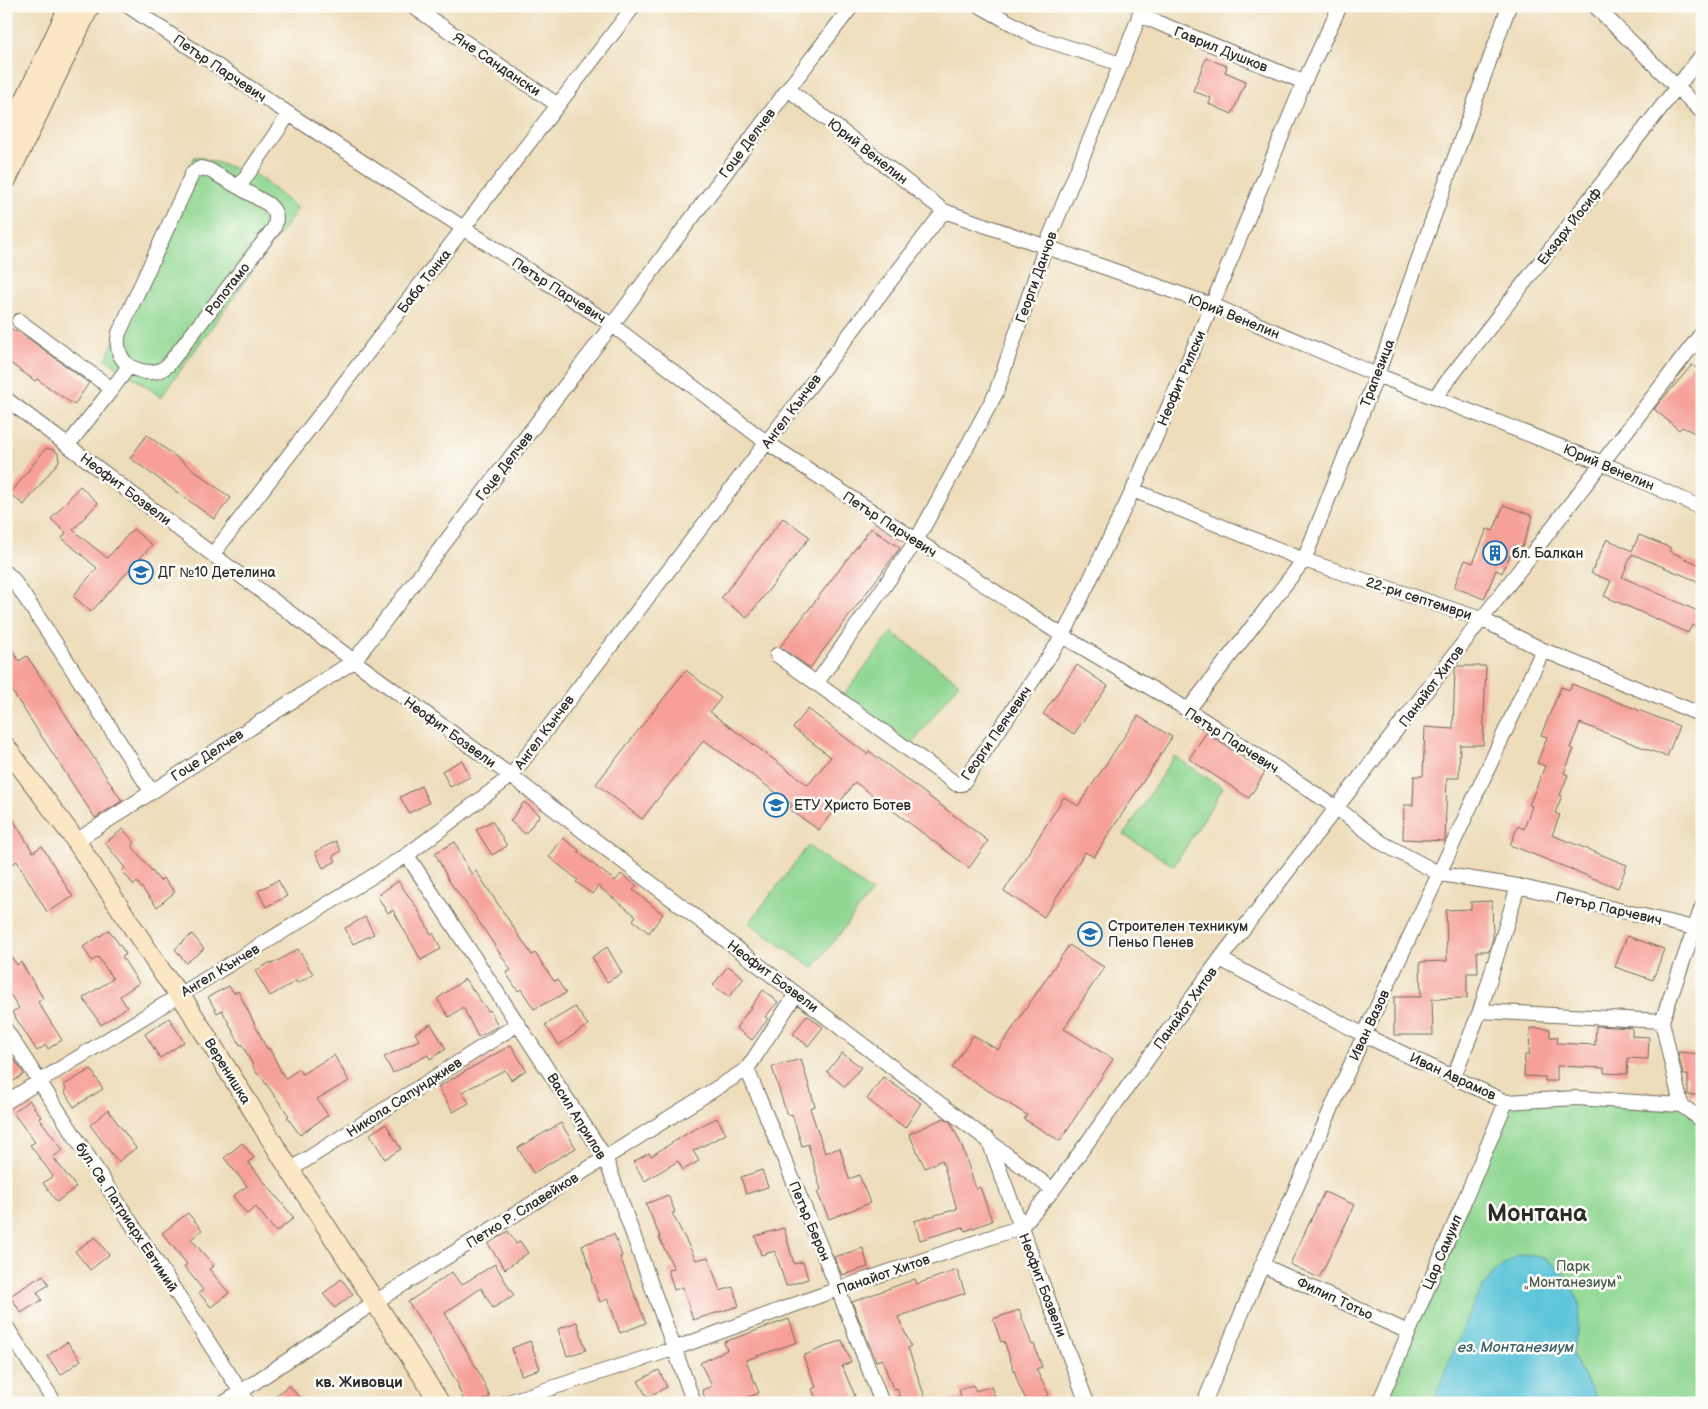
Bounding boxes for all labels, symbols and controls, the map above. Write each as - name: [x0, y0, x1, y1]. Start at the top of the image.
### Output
- street label: Гаврил Душков: [1171, 23, 1271, 76]
- street label: Яне Сандански: [450, 29, 544, 100]
- street label: Петър Парчевич: [170, 31, 269, 106]
- street label: Гоце Делчев: [716, 105, 780, 182]
- street label: Юрий Венелин: [824, 115, 911, 188]
- street label: Екзарх Йосиф: [1534, 184, 1605, 268]
- street label: Георги Данчов: [1012, 229, 1061, 325]
- street label: Баба Тонка: [394, 245, 455, 317]
- street label: Петър Парчевич: [509, 254, 609, 327]
- street label: Ропотамо: [202, 260, 253, 319]
- street label: Юрий Венелин: [1186, 290, 1282, 343]
- street label: Неофит Рилски: [1154, 328, 1209, 428]
- street label: Трапезица: [1357, 336, 1398, 409]
- street label: Ангел Кънчев: [757, 370, 825, 453]
- street label: Гоце Делчев: [472, 428, 537, 504]
- street label: Юрий Венелин: [1561, 441, 1657, 494]
- street label: Неофит Бозвели: [77, 450, 175, 529]
- street label: Петър Парчевич: [840, 488, 940, 561]
- building icon: бл. Балкан: [1482, 540, 1508, 566]
- place label: бл. Балкан: [1512, 545, 1583, 562]
- school or university icon: ДГ №10 Детелина: [128, 559, 154, 585]
- place label: ДГ №10 Детелина: [158, 564, 277, 581]
- street label: 22-ри септември: [1364, 573, 1474, 624]
- street label: Панайот Хитов: [1395, 642, 1468, 730]
- street label: Георги Пеячевич: [958, 683, 1035, 784]
- street label: Ангел Кънчев: [510, 691, 578, 774]
- street label: Неофит Бозвели: [400, 693, 499, 772]
- street label: Петър Парчевич: [1182, 704, 1282, 777]
- street label: Гоце Делчев: [168, 725, 247, 785]
- school or university icon: ЕТУ Христо Ботев: [763, 792, 789, 818]
- place label: ЕТУ Христо Ботев: [794, 797, 912, 814]
- street label: Петър Парчевич: [1554, 888, 1664, 929]
- place label: Строителен техникум Пеньо Пенев: [1108, 918, 1248, 951]
- school or university icon: Строителен техникум Пеньо Пенев: [1077, 921, 1103, 947]
- street label: Неофит Бозвели: [724, 937, 822, 1016]
- street label: Ангел Кънчев: [177, 940, 263, 1001]
- street label: Панайот Хитов: [1150, 963, 1221, 1053]
- street label: Иван Вазов: [1346, 986, 1394, 1063]
- street label: Веренишка: [201, 1035, 255, 1108]
- street label: Иван Аврамов: [1407, 1049, 1499, 1104]
- street label: Никола Сапунджиев: [343, 1053, 466, 1141]
- street label: Васил Априлов: [543, 1070, 610, 1163]
- street label: бул. Св. Патриарх Евтимий: [72, 1139, 181, 1295]
- street label: Петко Р. Славейков: [463, 1169, 582, 1252]
- street label: Петър Берон: [785, 1179, 834, 1264]
- district label: Монтана: [1487, 1199, 1588, 1228]
- street label: Цар Самуил: [1419, 1212, 1466, 1292]
- street label: Неофит Бозвели: [1015, 1231, 1070, 1339]
- street label: Панайот Хитов: [834, 1250, 933, 1298]
- park label: Парк „Монтанезиум“: [1524, 1258, 1622, 1291]
- street label: Филип Тотьо: [1294, 1273, 1376, 1324]
- water label: ез. Монтанезиум: [1458, 1338, 1574, 1357]
- district label: кв. Живовци: [315, 1373, 403, 1392]

